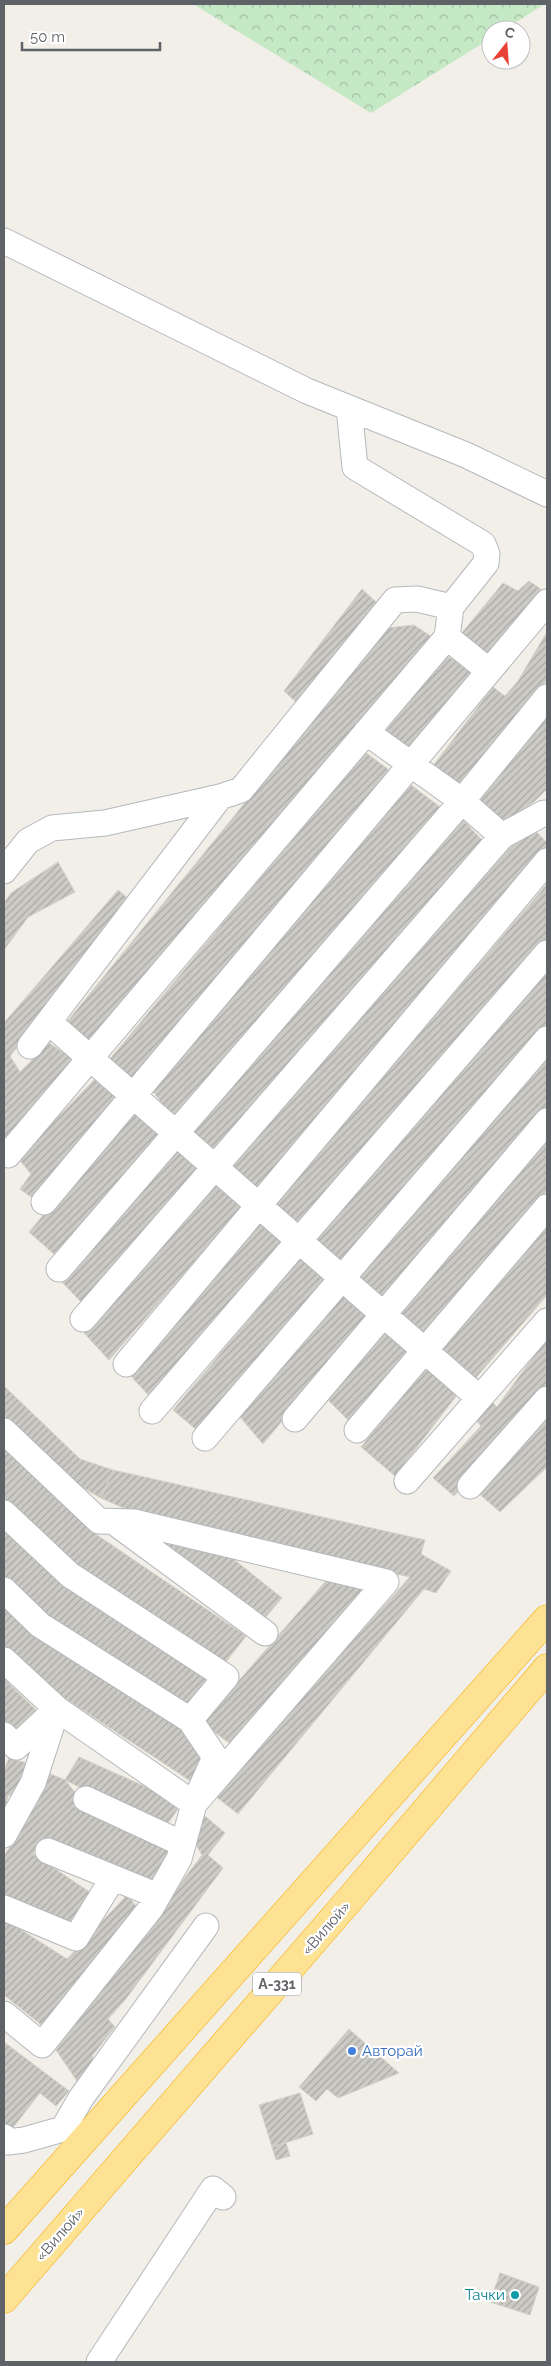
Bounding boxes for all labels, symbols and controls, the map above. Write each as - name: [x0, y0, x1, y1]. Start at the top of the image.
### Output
- scale bar: [22, 20, 160, 52]
- north arrow: [481, 20, 531, 70]
- text: С: [503, 24, 517, 42]
- text: 50 m: [30, 28, 65, 46]
- street label: «Вилюй»: [298, 1897, 354, 1959]
- road number: А-331: [253, 1972, 301, 1996]
- place label: Авторай: [362, 2042, 423, 2060]
- marker: Авторай: [346, 2045, 358, 2057]
- street label: «Вилюй»: [32, 2203, 88, 2265]
- place label: Тачки: [465, 2286, 505, 2304]
- marker: Тачки: [509, 2289, 521, 2301]

